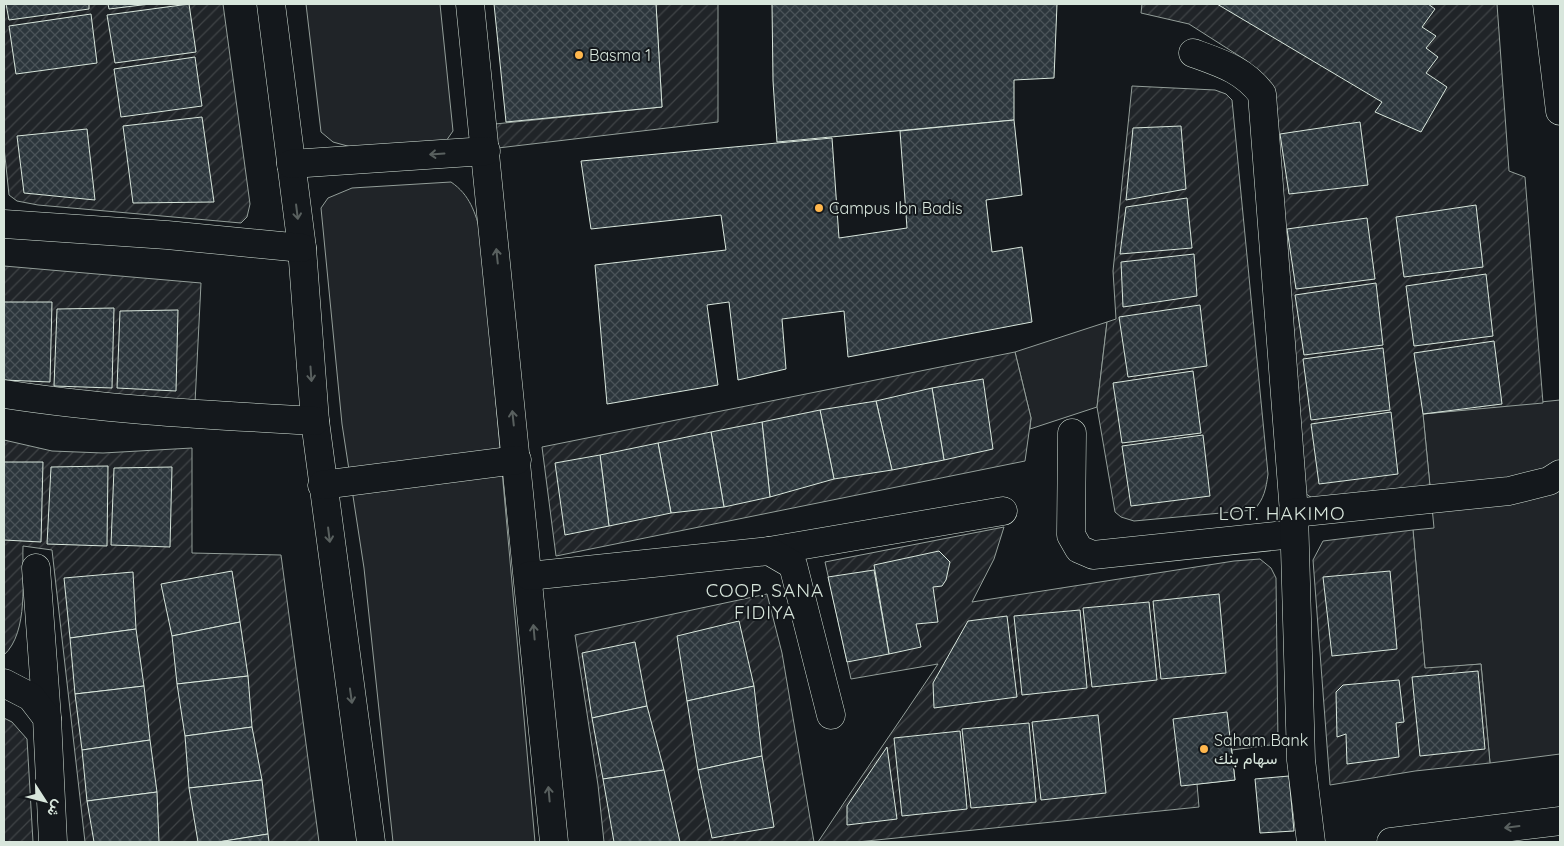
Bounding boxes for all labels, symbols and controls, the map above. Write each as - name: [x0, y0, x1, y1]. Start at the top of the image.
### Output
- place label: Basma 1: [589, 45, 651, 65]
- marker: Basma 1: [573, 49, 585, 61]
- one-way arrow: [430, 150, 446, 159]
- place label: Campus Ibn Badis: [829, 198, 962, 218]
- marker: Campus Ibn Badis: [813, 202, 825, 214]
- one-way arrow: [292, 204, 302, 220]
- one-way arrow: [492, 249, 501, 265]
- one-way arrow: [306, 366, 316, 382]
- one-way arrow: [508, 410, 518, 426]
- district label: LOT. HAKIMO: [1218, 501, 1346, 525]
- one-way arrow: [324, 527, 334, 543]
- district label: COOP. SANA FIDIYA: [706, 578, 824, 624]
- one-way arrow: [529, 624, 539, 640]
- one-way arrow: [346, 688, 356, 704]
- place label: Saham Bank سهام بنك: [1214, 730, 1308, 769]
- marker: Saham Bank سهام بنك: [1198, 743, 1210, 755]
- north arrow: [20, 776, 70, 826]
- one-way arrow: [544, 786, 554, 802]
- text: ش: [43, 797, 68, 821]
- one-way arrow: [1504, 822, 1520, 832]

